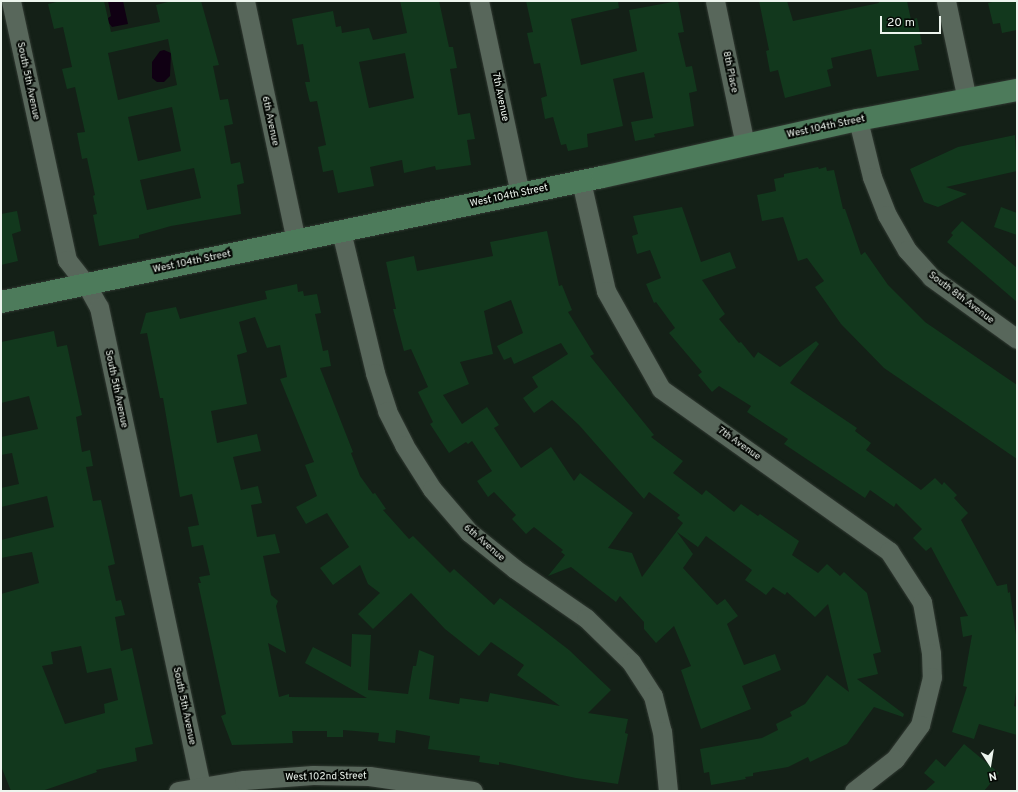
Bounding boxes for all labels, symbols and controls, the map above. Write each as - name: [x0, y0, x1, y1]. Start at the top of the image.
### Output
- scale bar: [882, 8, 943, 34]
- text: 20 m: [887, 15, 915, 31]
- street label: South 5th Avenue: [14, 41, 42, 121]
- street label: 8th Place: [720, 50, 740, 94]
- street label: 7th Avenue: [489, 71, 511, 123]
- street label: 6th Avenue: [259, 95, 281, 147]
- street label: West 104th Street: [786, 113, 866, 141]
- street label: West 104th Street: [469, 182, 549, 210]
- street label: West 104th Street: [152, 248, 232, 276]
- street label: South 8th Avenue: [926, 269, 996, 327]
- street label: South 5th Avenue: [102, 349, 130, 429]
- street label: 7th Avenue: [715, 425, 763, 463]
- street label: 6th Avenue: [461, 522, 507, 564]
- street label: South 5th Avenue: [170, 666, 198, 746]
- north arrow: [970, 744, 1010, 784]
- text: N: [987, 768, 998, 783]
- street label: West 102nd Street: [285, 770, 367, 784]

